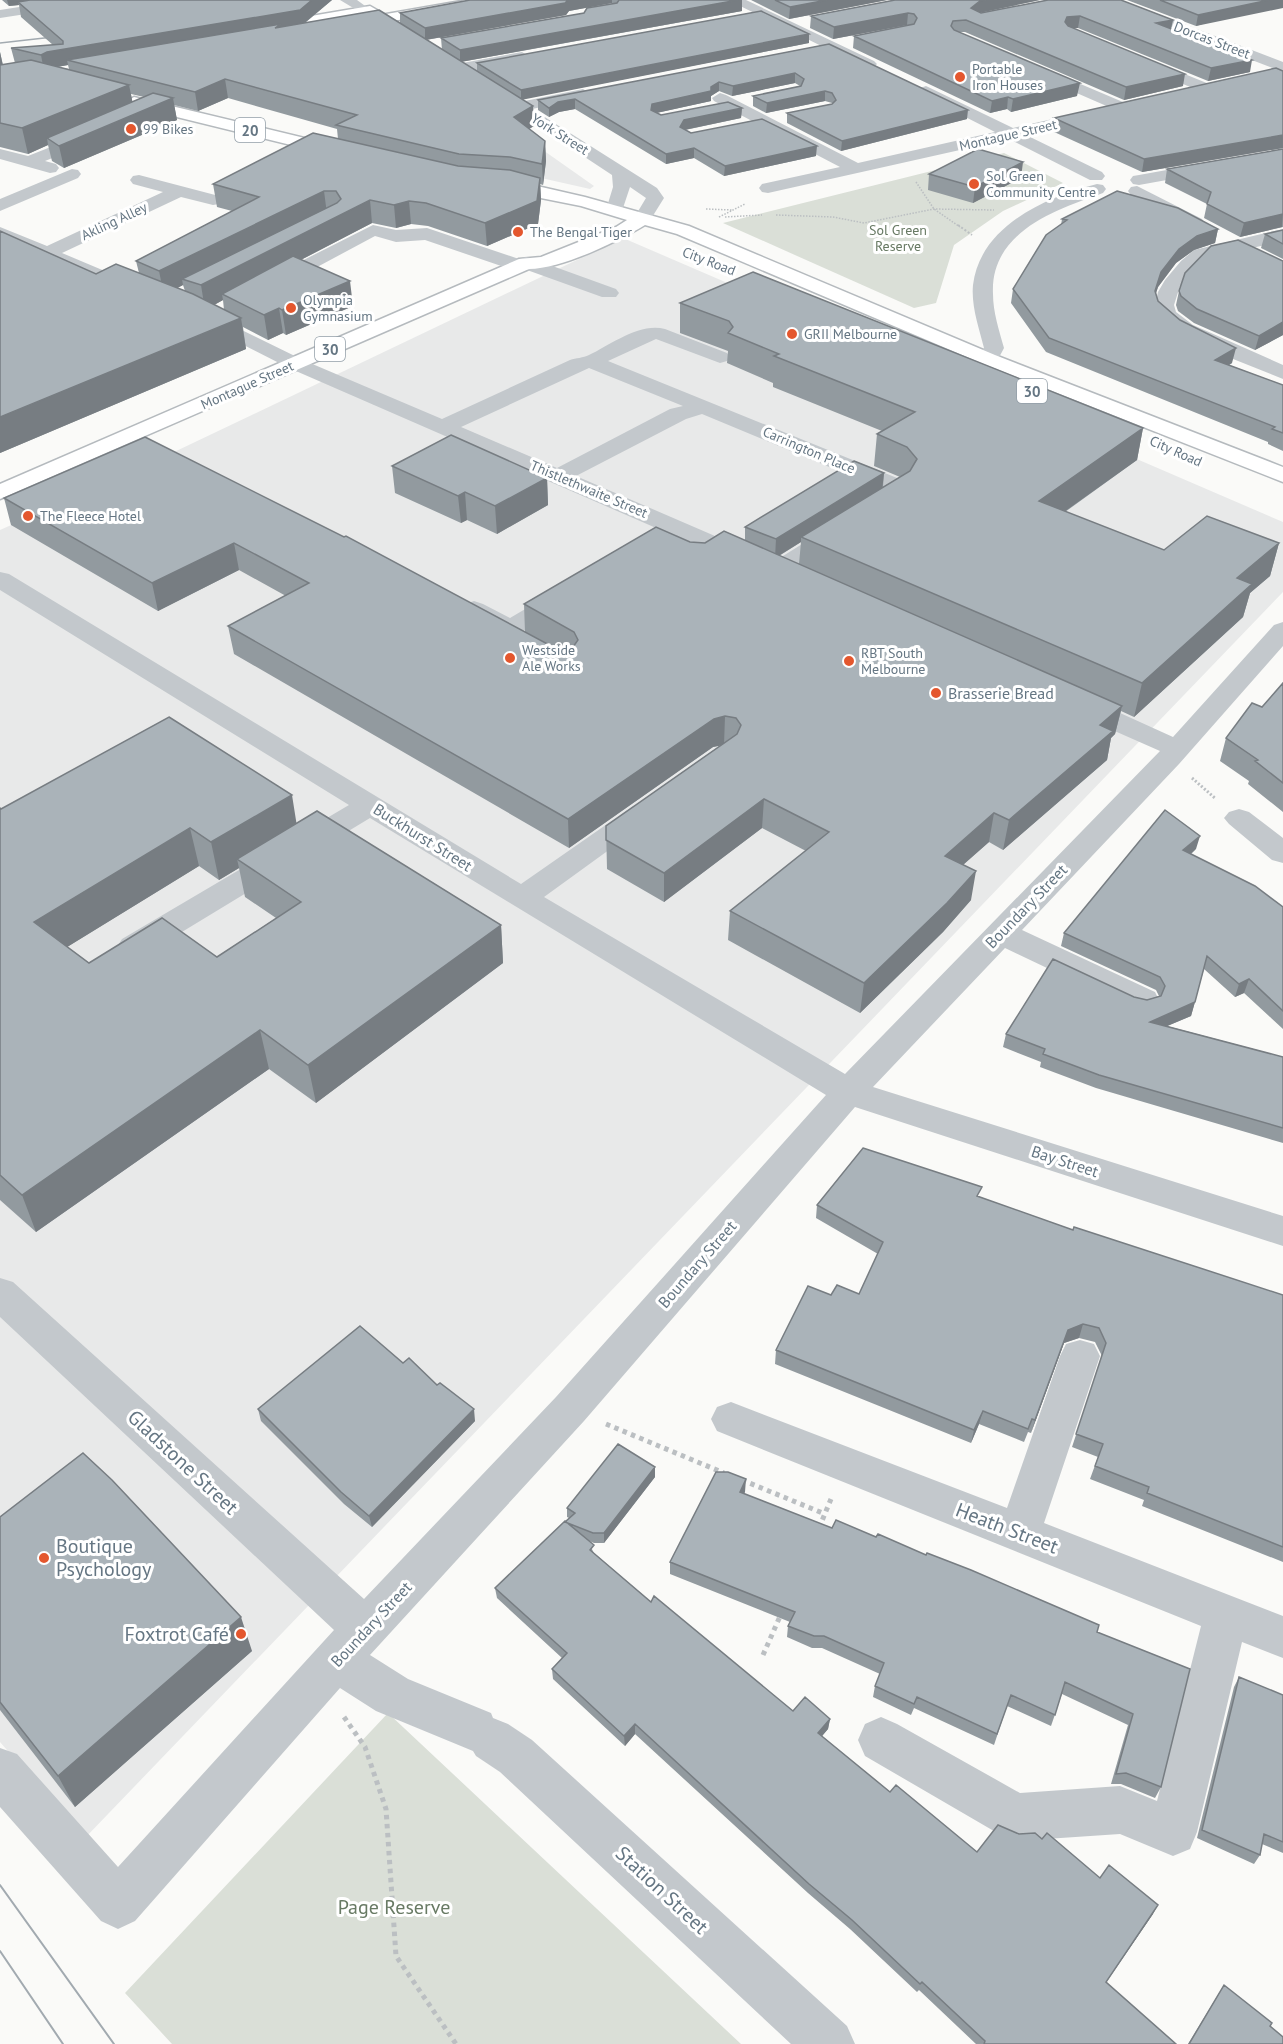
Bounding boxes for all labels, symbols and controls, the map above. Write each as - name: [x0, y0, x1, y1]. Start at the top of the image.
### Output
- street label: Dorcas Street: [1171, 17, 1253, 63]
- place label: Portable Iron Houses: [972, 60, 1043, 94]
- marker: Portable Iron Houses: [953, 70, 967, 84]
- street label: York Street: [528, 109, 592, 159]
- street label: Montague Street: [957, 115, 1059, 155]
- road number: 20: [235, 118, 265, 142]
- place label: 99 Bikes: [143, 120, 194, 138]
- marker: 99 Bikes: [124, 122, 138, 136]
- place label: Sol Green Community Centre: [986, 167, 1096, 201]
- marker: Sol Green Community Centre: [967, 177, 981, 191]
- street label: Akling Alley: [78, 198, 150, 244]
- park label: Sol Green Reserve: [869, 221, 927, 255]
- place label: The Bengal Tiger: [530, 223, 632, 241]
- marker: The Bengal Tiger: [511, 225, 525, 239]
- street label: City Road: [680, 243, 738, 279]
- place label: Olympia Gymnasium: [303, 291, 373, 325]
- marker: Olympia Gymnasium: [284, 301, 298, 315]
- place label: GRII Melbourne: [804, 325, 897, 343]
- marker: GRII Melbourne: [785, 327, 799, 341]
- road number: 30: [315, 337, 345, 361]
- street label: Montague Street: [198, 356, 296, 413]
- road number: 30: [1017, 379, 1047, 403]
- street label: Carrington Place: [760, 422, 858, 478]
- street label: City Road: [1147, 431, 1205, 471]
- street label: Thistlethwaite Street: [528, 456, 651, 522]
- place label: The Fleece Hotel: [40, 507, 141, 525]
- marker: The Fleece Hotel: [21, 509, 35, 523]
- place label: Westside Ale Works: [522, 641, 581, 675]
- place label: RBT South Melbourne: [861, 644, 925, 678]
- marker: Westside Ale Works: [503, 651, 517, 665]
- marker: RBT South Melbourne: [842, 654, 856, 668]
- place label: Brasserie Bread: [948, 683, 1054, 703]
- marker: Brasserie Bread: [929, 686, 943, 700]
- street label: Buckhurst Street: [370, 799, 477, 876]
- street label: Boundary Street: [981, 859, 1072, 952]
- street label: Bay Street: [1029, 1141, 1102, 1181]
- street label: Boundary Street: [654, 1216, 741, 1312]
- street label: Gladstone Street: [122, 1404, 244, 1520]
- street label: Heath Street: [952, 1497, 1062, 1560]
- place label: Boutique Psychology: [56, 1533, 152, 1582]
- marker: Boutique Psychology: [37, 1551, 51, 1565]
- street label: Boundary Street: [326, 1577, 416, 1671]
- place label: Foxtrot Café: [124, 1621, 229, 1647]
- marker: Foxtrot Café: [234, 1627, 248, 1641]
- street label: Station Street: [610, 1840, 714, 1940]
- park label: Page Reserve: [338, 1894, 450, 1920]

